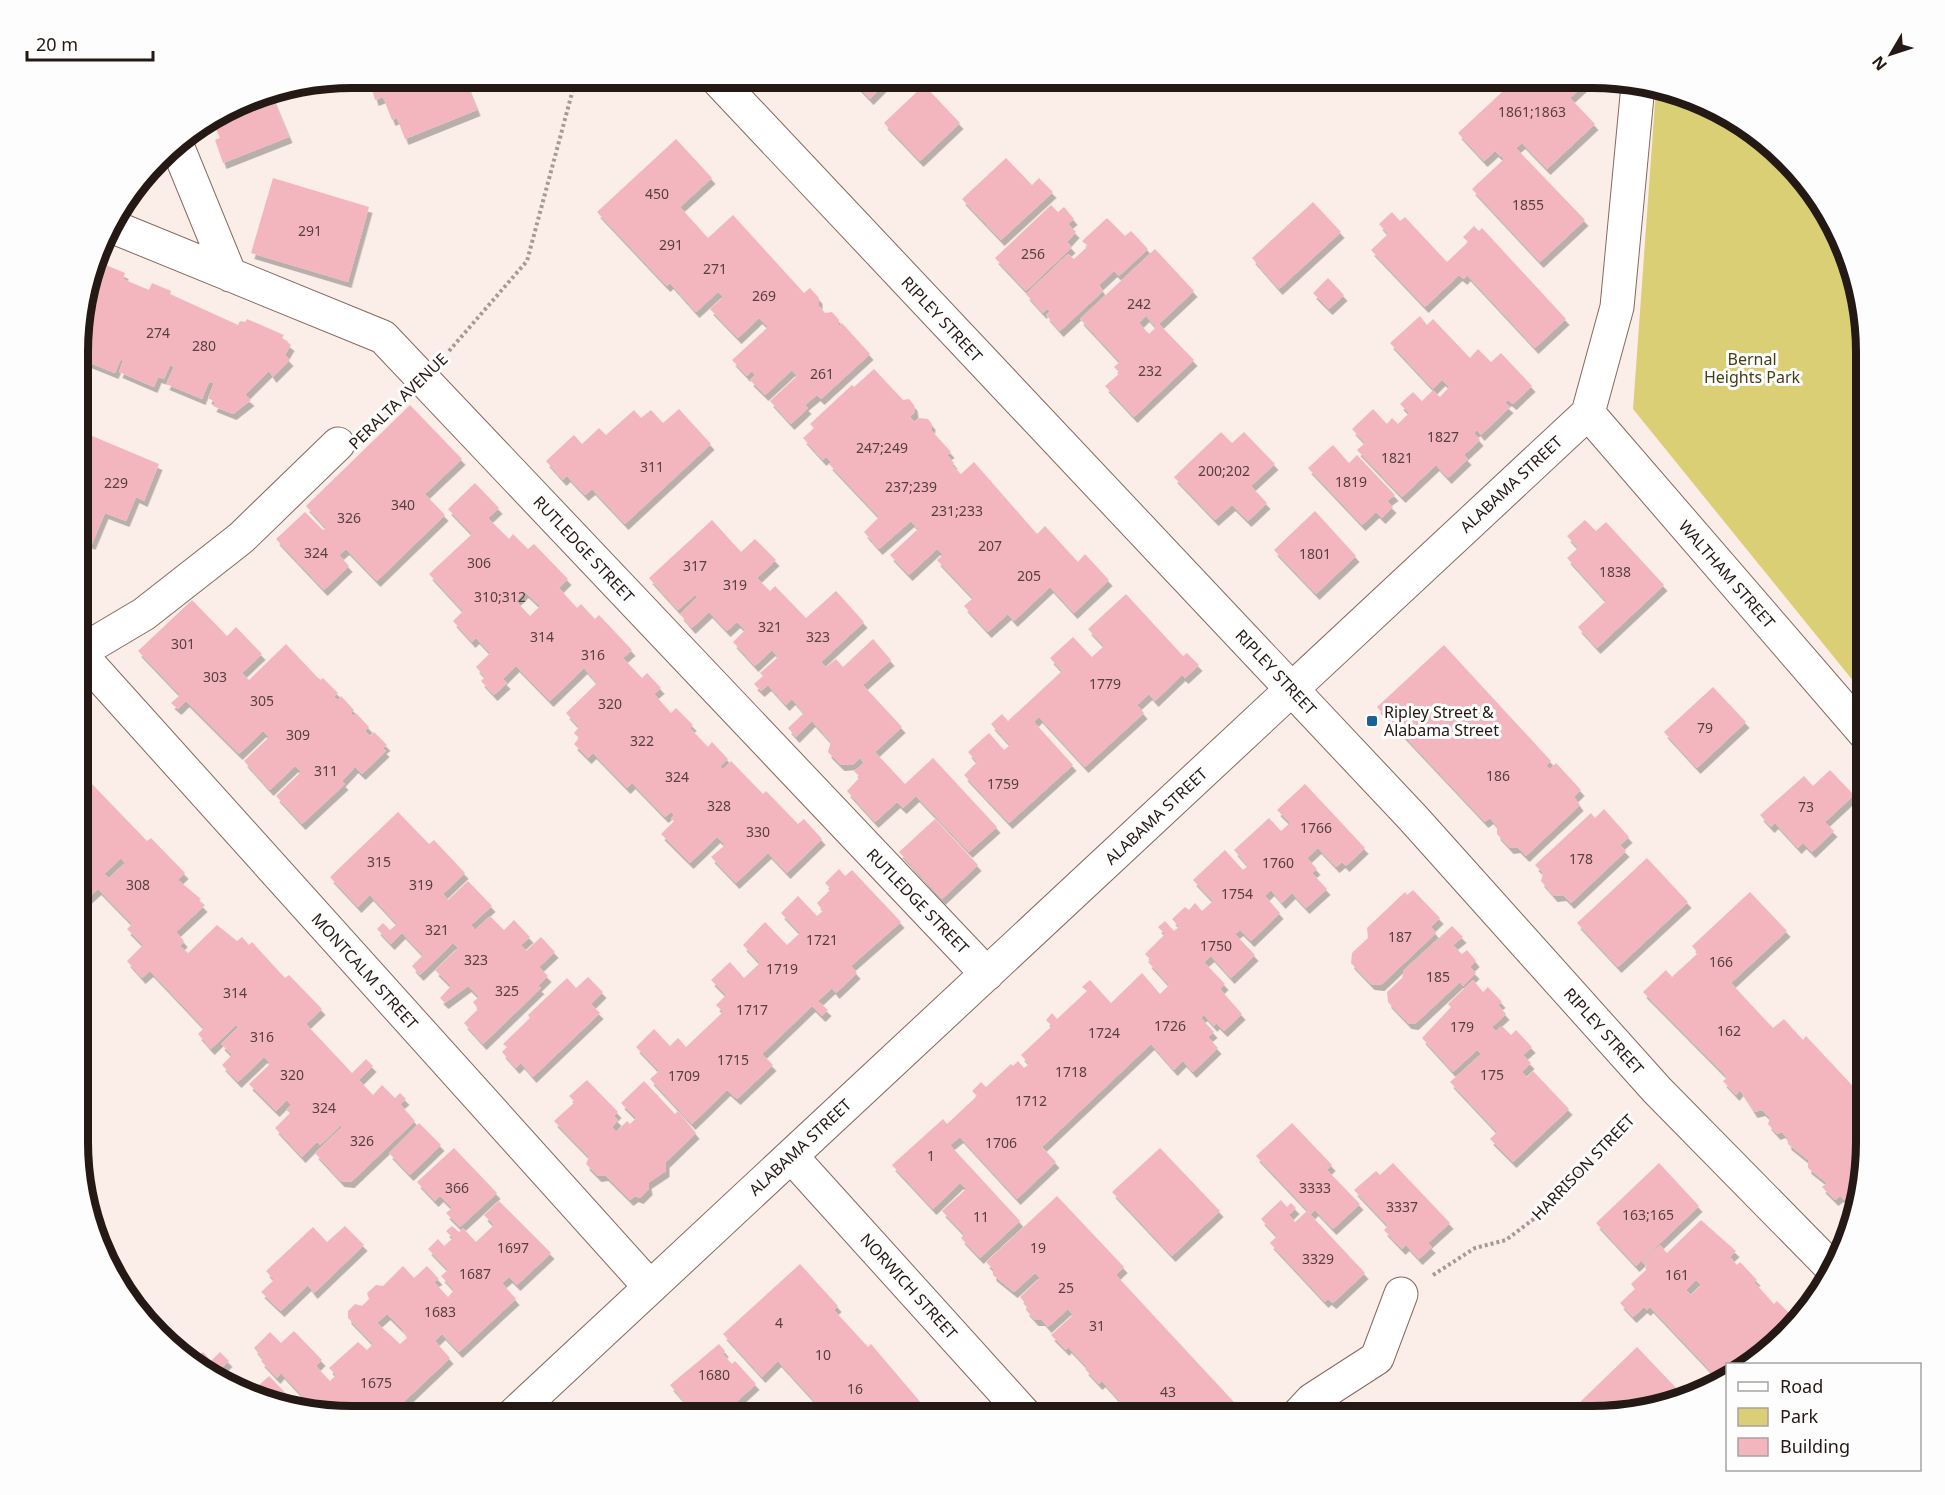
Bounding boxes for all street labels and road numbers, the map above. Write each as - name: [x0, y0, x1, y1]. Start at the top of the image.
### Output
- street label: RIPLEY STREET: [896, 271, 988, 367]
- street label: PERALTA AVENUE: [344, 348, 452, 454]
- street label: ALABAMA STREET: [1455, 431, 1567, 537]
- street label: RUTLEDGE STREET: [529, 491, 639, 607]
- street label: WALTHAM STREET: [1674, 515, 1780, 633]
- street label: RIPLEY STREET: [1230, 624, 1322, 720]
- street label: ALABAMA STREET: [1100, 763, 1212, 869]
- street label: RUTLEDGE STREET: [862, 844, 974, 959]
- street label: MONTCALM STREET: [307, 908, 423, 1034]
- street label: RIPLEY STREET: [1559, 983, 1649, 1079]
- street label: ALABAMA STREET: [744, 1094, 856, 1200]
- street label: HARRISON STREET: [1527, 1109, 1639, 1225]
- street label: NORWICH STREET: [856, 1228, 963, 1344]

